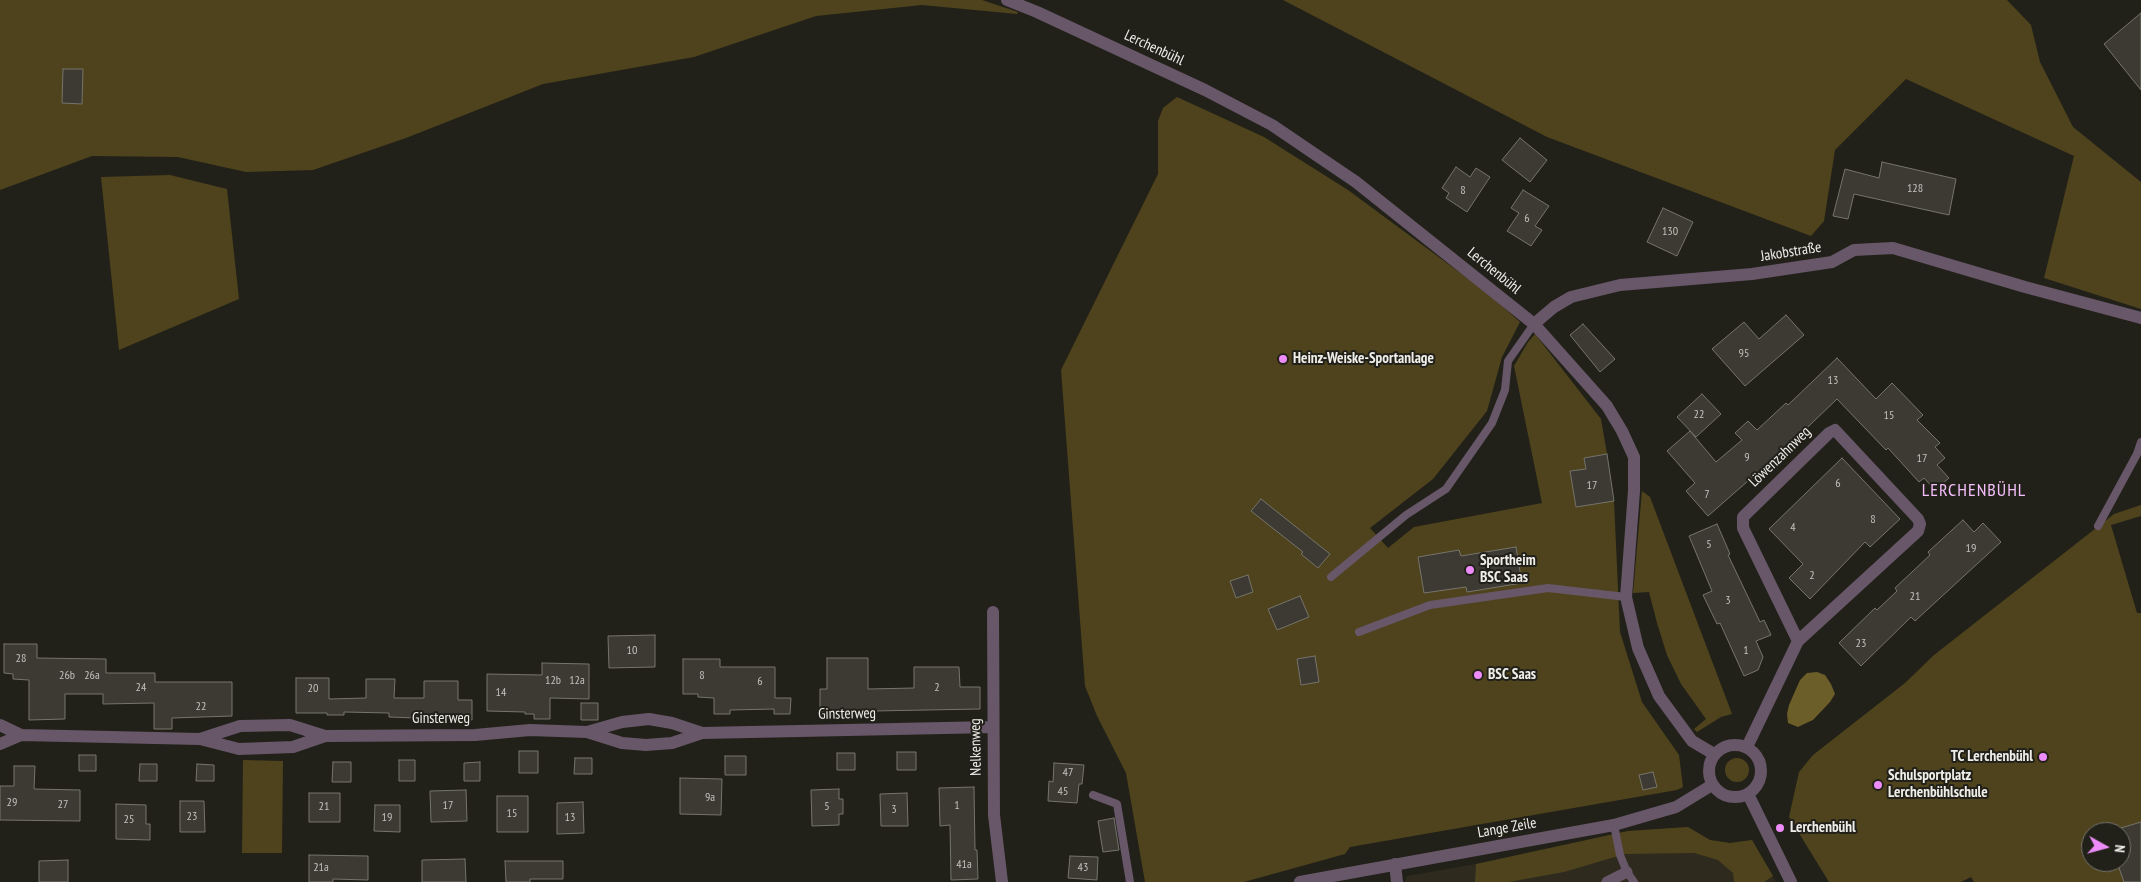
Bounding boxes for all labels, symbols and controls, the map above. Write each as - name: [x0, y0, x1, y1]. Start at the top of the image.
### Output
- street label: Lerchenbühl: [1121, 26, 1187, 70]
- house number: 128: [1907, 182, 1923, 196]
- house number: 8: [1460, 184, 1466, 198]
- house number: 6: [1524, 212, 1530, 226]
- house number: 130: [1662, 225, 1678, 239]
- street label: Jakobstraße: [1759, 238, 1823, 266]
- street label: Lerchenbühl: [1464, 244, 1524, 298]
- house number: 95: [1739, 347, 1749, 361]
- place label: Heinz-Weiske-Sportanlage: [1293, 350, 1434, 368]
- marker: Heinz-Weiske-Sportanlage: [1277, 353, 1289, 365]
- house number: 13: [1828, 374, 1838, 388]
- house number: 22: [1694, 408, 1704, 422]
- house number: 15: [1884, 409, 1894, 423]
- street label: Löwenzahnweg: [1745, 423, 1815, 491]
- house number: 9: [1744, 451, 1750, 465]
- house number: 17: [1917, 452, 1927, 466]
- house number: 6: [1835, 477, 1841, 491]
- house number: 17: [1587, 479, 1597, 493]
- district label: LERCHENBÜHL: [1920, 480, 2028, 502]
- house number: 7: [1704, 488, 1710, 502]
- house number: 8: [1870, 513, 1876, 527]
- house number: 4: [1790, 521, 1796, 535]
- house number: 5: [1706, 538, 1712, 552]
- house number: 19: [1966, 542, 1976, 556]
- place label: Sportheim BSC Saas: [1480, 552, 1536, 587]
- marker: Sportheim BSC Saas: [1464, 564, 1476, 576]
- house number: 2: [1809, 569, 1815, 583]
- house number: 21: [1910, 590, 1920, 604]
- house number: 3: [1725, 594, 1731, 608]
- house number: 23: [1856, 637, 1866, 651]
- house number: 10: [627, 644, 637, 658]
- house number: 1: [1743, 644, 1749, 658]
- house number: 28: [16, 652, 26, 666]
- place label: BSC Saas: [1488, 666, 1536, 684]
- house number: 26b: [59, 669, 75, 683]
- house number: 26a: [84, 669, 100, 683]
- house number: 8: [699, 669, 705, 683]
- marker: BSC Saas: [1472, 669, 1484, 681]
- house number: 12b: [545, 674, 561, 688]
- house number: 12a: [569, 674, 585, 688]
- house number: 6: [757, 675, 763, 689]
- house number: 24: [136, 681, 146, 695]
- house number: 2: [934, 681, 940, 695]
- house number: 20: [308, 682, 318, 696]
- house number: 14: [496, 686, 506, 700]
- house number: 22: [196, 700, 206, 714]
- street label: Ginsterweg: [818, 704, 876, 724]
- street label: Ginsterweg: [412, 710, 470, 728]
- street label: Nelkenweg: [966, 718, 986, 776]
- place label: TC Lerchenbühl: [1951, 748, 2033, 766]
- marker: TC Lerchenbühl: [2037, 751, 2049, 763]
- house number: 47: [1063, 766, 1073, 780]
- place label: Schulsportplatz Lerchenbühlschule: [1888, 767, 1988, 802]
- marker: Schulsportplatz Lerchenbühlschule: [1872, 779, 1884, 791]
- house number: 45: [1058, 785, 1068, 799]
- house number: 9a: [705, 791, 715, 805]
- house number: 29: [7, 796, 17, 810]
- house number: 27: [58, 798, 68, 812]
- house number: 17: [443, 799, 453, 813]
- house number: 1: [954, 799, 960, 813]
- house number: 21: [319, 800, 329, 814]
- house number: 5: [824, 800, 830, 814]
- house number: 3: [891, 803, 897, 817]
- house number: 15: [507, 807, 517, 821]
- house number: 23: [187, 810, 197, 824]
- house number: 19: [382, 811, 392, 825]
- house number: 13: [565, 811, 575, 825]
- house number: 25: [124, 813, 134, 827]
- street label: Lange Zeile: [1476, 814, 1538, 842]
- place label: Lerchenbühl: [1790, 819, 1856, 837]
- marker: Lerchenbühl: [1774, 822, 1786, 834]
- north arrow: [2081, 822, 2131, 872]
- text: N: [2111, 844, 2129, 854]
- house number: 41a: [956, 858, 972, 872]
- house number: 21a: [313, 861, 329, 875]
- house number: 43: [1078, 861, 1088, 875]

